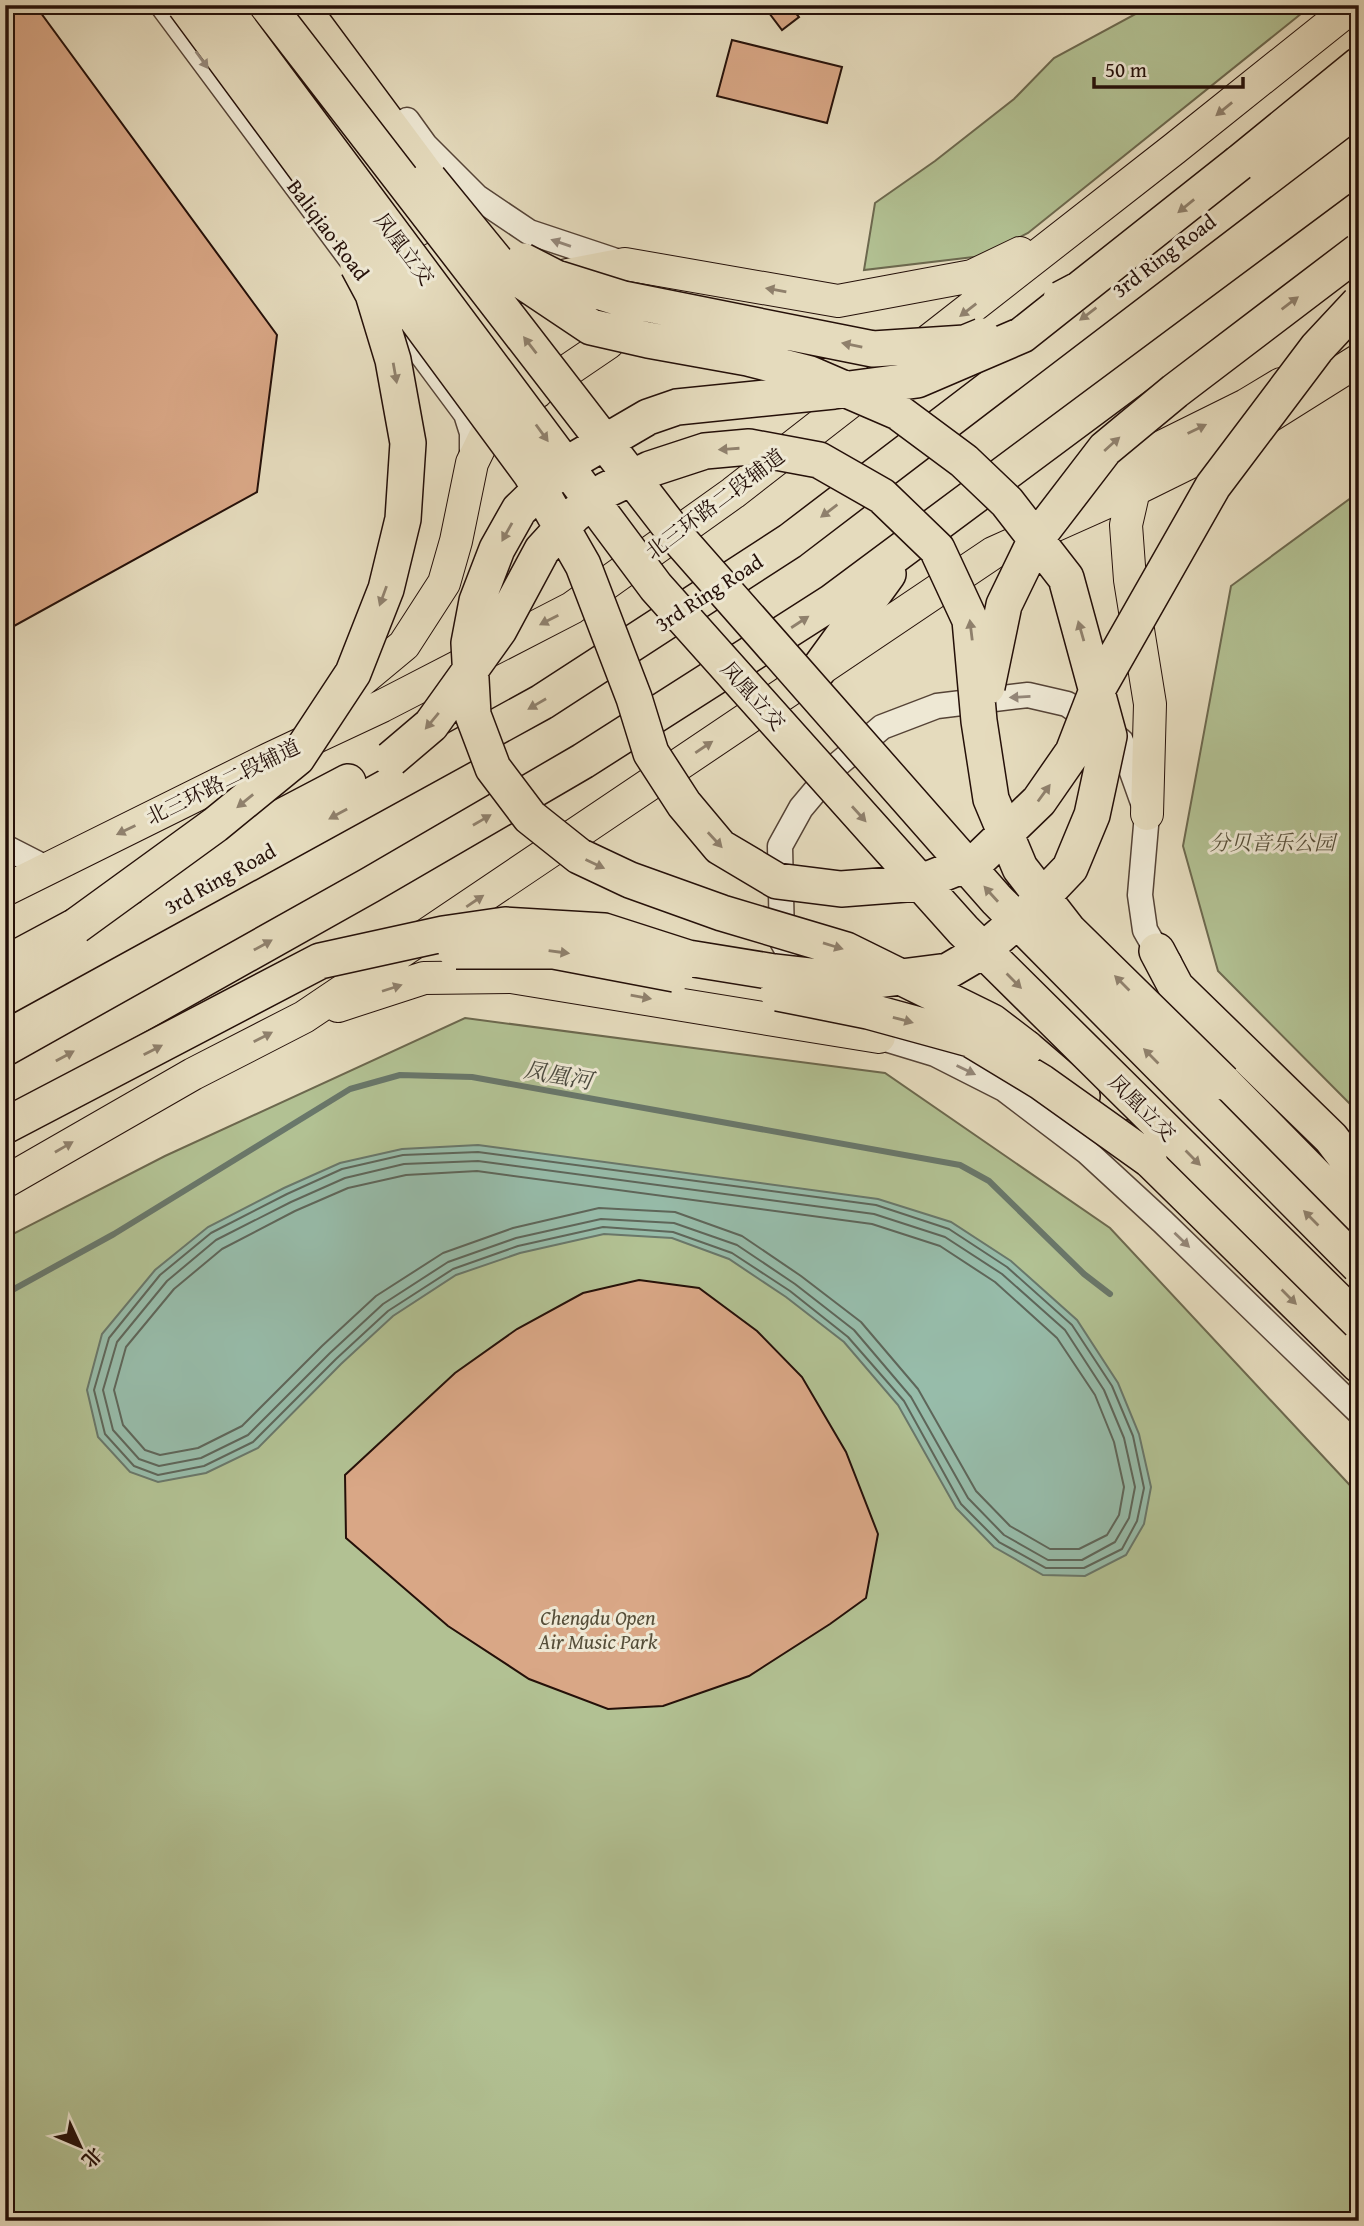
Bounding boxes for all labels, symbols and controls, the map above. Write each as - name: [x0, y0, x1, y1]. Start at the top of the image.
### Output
- scale bar: [1094, 46, 1243, 90]
- one-way arrow: [195, 51, 209, 69]
- text: 50 m: [1105, 54, 1147, 85]
- one-way arrow: [1216, 102, 1234, 117]
- street label: Baliqiao Road: [280, 173, 377, 287]
- one-way arrow: [1177, 199, 1195, 214]
- street label: 凤凰立交: [367, 206, 442, 292]
- street label: 3rd Ring Road: [1105, 206, 1223, 305]
- one-way arrow: [550, 237, 571, 248]
- one-way arrow: [765, 285, 787, 296]
- one-way arrow: [1281, 297, 1299, 311]
- one-way arrow: [959, 302, 977, 316]
- one-way arrow: [1079, 306, 1097, 320]
- one-way arrow: [523, 336, 537, 354]
- one-way arrow: [841, 340, 863, 351]
- one-way arrow: [390, 362, 401, 384]
- one-way arrow: [1187, 423, 1207, 435]
- one-way arrow: [535, 424, 549, 442]
- one-way arrow: [1103, 437, 1120, 453]
- street label: 北三环路二段辅道: [638, 441, 791, 567]
- one-way arrow: [718, 444, 740, 455]
- one-way arrow: [821, 504, 839, 519]
- one-way arrow: [501, 522, 513, 541]
- street label: 3rd Ring Road: [649, 546, 769, 639]
- one-way arrow: [377, 586, 388, 607]
- one-way arrow: [539, 614, 559, 625]
- one-way arrow: [790, 616, 810, 629]
- one-way arrow: [965, 619, 976, 641]
- one-way arrow: [1075, 620, 1086, 642]
- street label: 凤凰立交: [714, 654, 793, 737]
- one-way arrow: [1009, 692, 1031, 703]
- one-way arrow: [528, 698, 547, 710]
- one-way arrow: [425, 713, 440, 730]
- street label: 北三环路二段辅道: [140, 731, 305, 832]
- one-way arrow: [695, 741, 714, 754]
- one-way arrow: [1037, 784, 1051, 803]
- one-way arrow: [236, 793, 253, 808]
- one-way arrow: [851, 806, 867, 823]
- one-way arrow: [329, 808, 348, 820]
- one-way arrow: [472, 814, 491, 826]
- one-way arrow: [116, 824, 136, 835]
- park label: 分贝音乐公园: [1209, 827, 1338, 858]
- one-way arrow: [707, 831, 723, 849]
- street label: 3rd Ring Road: [158, 835, 282, 922]
- one-way arrow: [585, 858, 605, 869]
- one-way arrow: [984, 885, 1000, 902]
- one-way arrow: [466, 894, 484, 908]
- one-way arrow: [253, 939, 273, 951]
- one-way arrow: [823, 941, 844, 951]
- one-way arrow: [549, 947, 571, 958]
- one-way arrow: [1006, 972, 1023, 989]
- one-way arrow: [1113, 974, 1130, 991]
- one-way arrow: [382, 982, 403, 993]
- one-way arrow: [630, 992, 652, 1003]
- one-way arrow: [892, 1016, 913, 1026]
- one-way arrow: [254, 1032, 274, 1044]
- one-way arrow: [143, 1044, 163, 1056]
- one-way arrow: [1143, 1048, 1159, 1065]
- one-way arrow: [55, 1050, 74, 1062]
- water label: 凤凰河: [521, 1052, 599, 1097]
- one-way arrow: [956, 1064, 976, 1075]
- street label: 凤凰立交: [1102, 1067, 1183, 1148]
- one-way arrow: [55, 1141, 74, 1154]
- one-way arrow: [1185, 1150, 1202, 1167]
- one-way arrow: [1302, 1209, 1319, 1226]
- one-way arrow: [1173, 1232, 1190, 1248]
- one-way arrow: [1280, 1288, 1297, 1304]
- park label: Chengdu Open Air Music Park: [538, 1602, 658, 1657]
- north arrow: [46, 2110, 116, 2180]
- text: 北: [76, 2141, 109, 2174]

